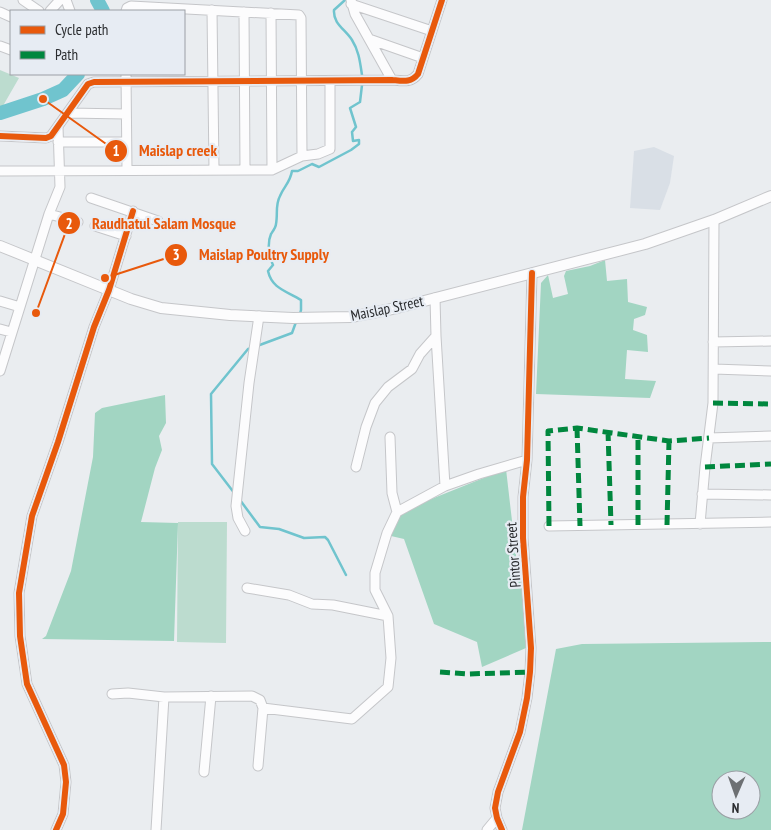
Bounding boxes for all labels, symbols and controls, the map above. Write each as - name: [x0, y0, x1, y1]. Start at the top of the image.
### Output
- legend: [10, 10, 185, 75]
- text: Cycle path: [55, 20, 108, 39]
- text: Path: [55, 45, 78, 64]
- callout: Maislap creek: [104, 135, 227, 166]
- text: Maislap creek: [139, 140, 217, 160]
- text: 1: [112, 141, 120, 160]
- callout: Raudhatul Salam Mosque: [57, 208, 246, 239]
- text: Raudhatul Salam Mosque: [92, 213, 236, 233]
- text: 2: [65, 214, 73, 233]
- callout: Maislap Poultry Supply: [164, 239, 339, 270]
- text: Maislap Poultry Supply: [199, 244, 330, 264]
- text: 3: [172, 245, 180, 264]
- street label: Maislap Street: [349, 291, 425, 325]
- street label: Pintor Street: [501, 522, 525, 588]
- north arrow: [711, 770, 761, 820]
- text: N: [731, 799, 740, 817]

